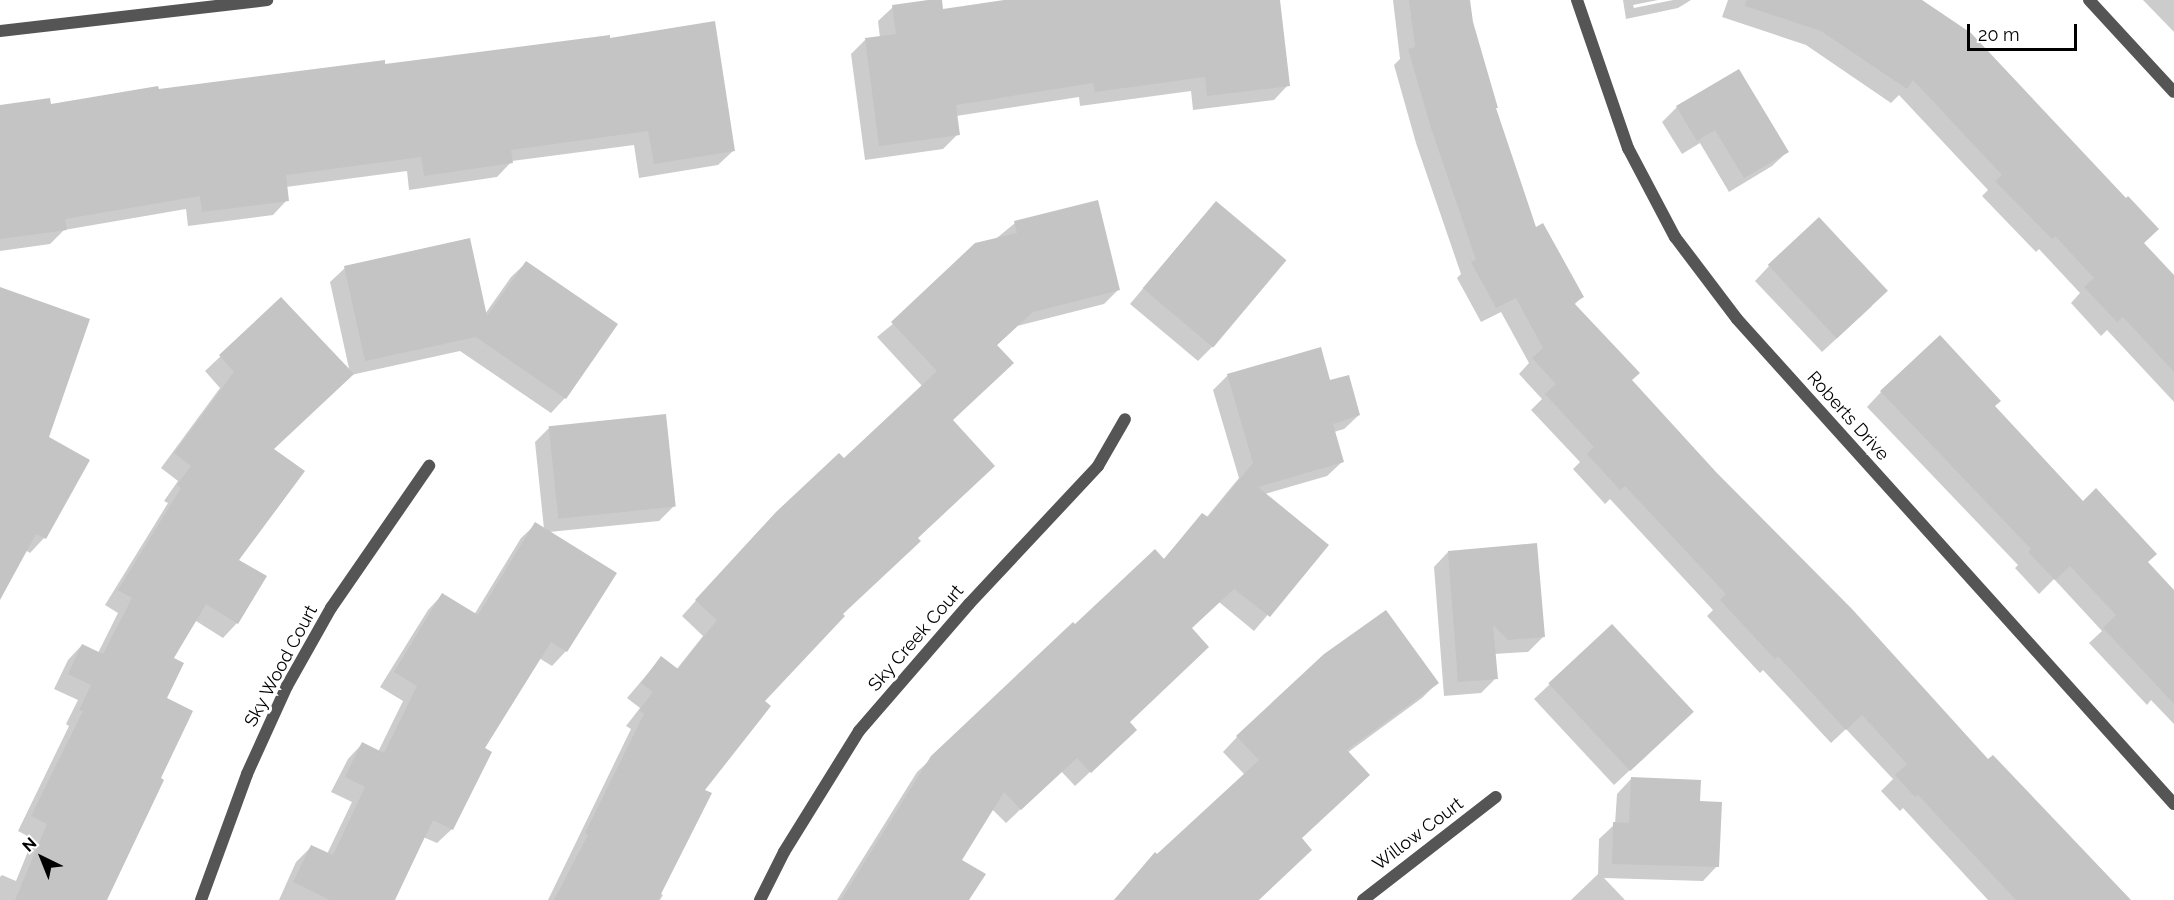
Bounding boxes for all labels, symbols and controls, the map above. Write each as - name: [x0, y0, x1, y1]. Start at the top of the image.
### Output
- scale bar: [1970, 12, 2080, 50]
- text: 20 m: [1978, 24, 2020, 45]
- street label: Roberts Drive: [1802, 367, 1894, 465]
- street label: Sky Creek Court: [864, 580, 968, 696]
- street label: Sky Wood Court: [240, 601, 322, 731]
- street label: Willow Court: [1368, 793, 1468, 875]
- north arrow: [12, 828, 72, 888]
- text: N: [18, 833, 40, 856]

